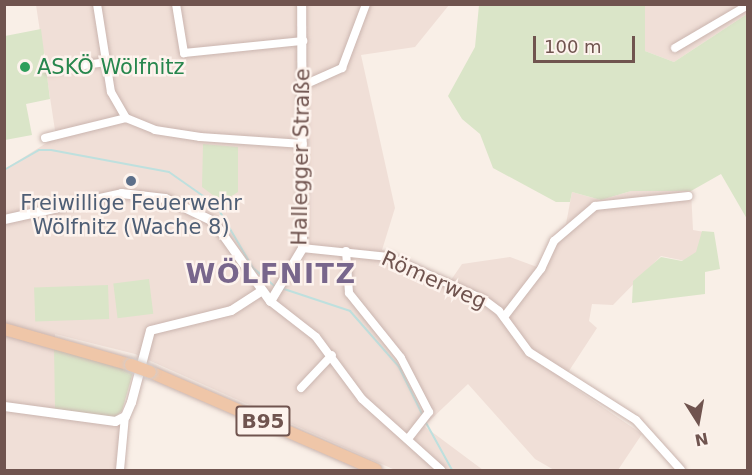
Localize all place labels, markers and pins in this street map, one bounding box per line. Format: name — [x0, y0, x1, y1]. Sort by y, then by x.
place label: ASKÖ Wölfnitz — [37, 54, 185, 80]
marker: ASKÖ Wölfnitz — [18, 60, 32, 74]
marker: Freiwillige Feuerwehr Wölfnitz (Wache 8) — [124, 174, 138, 188]
place label: Freiwillige Feuerwehr Wölfnitz (Wache 8) — [20, 190, 242, 240]

